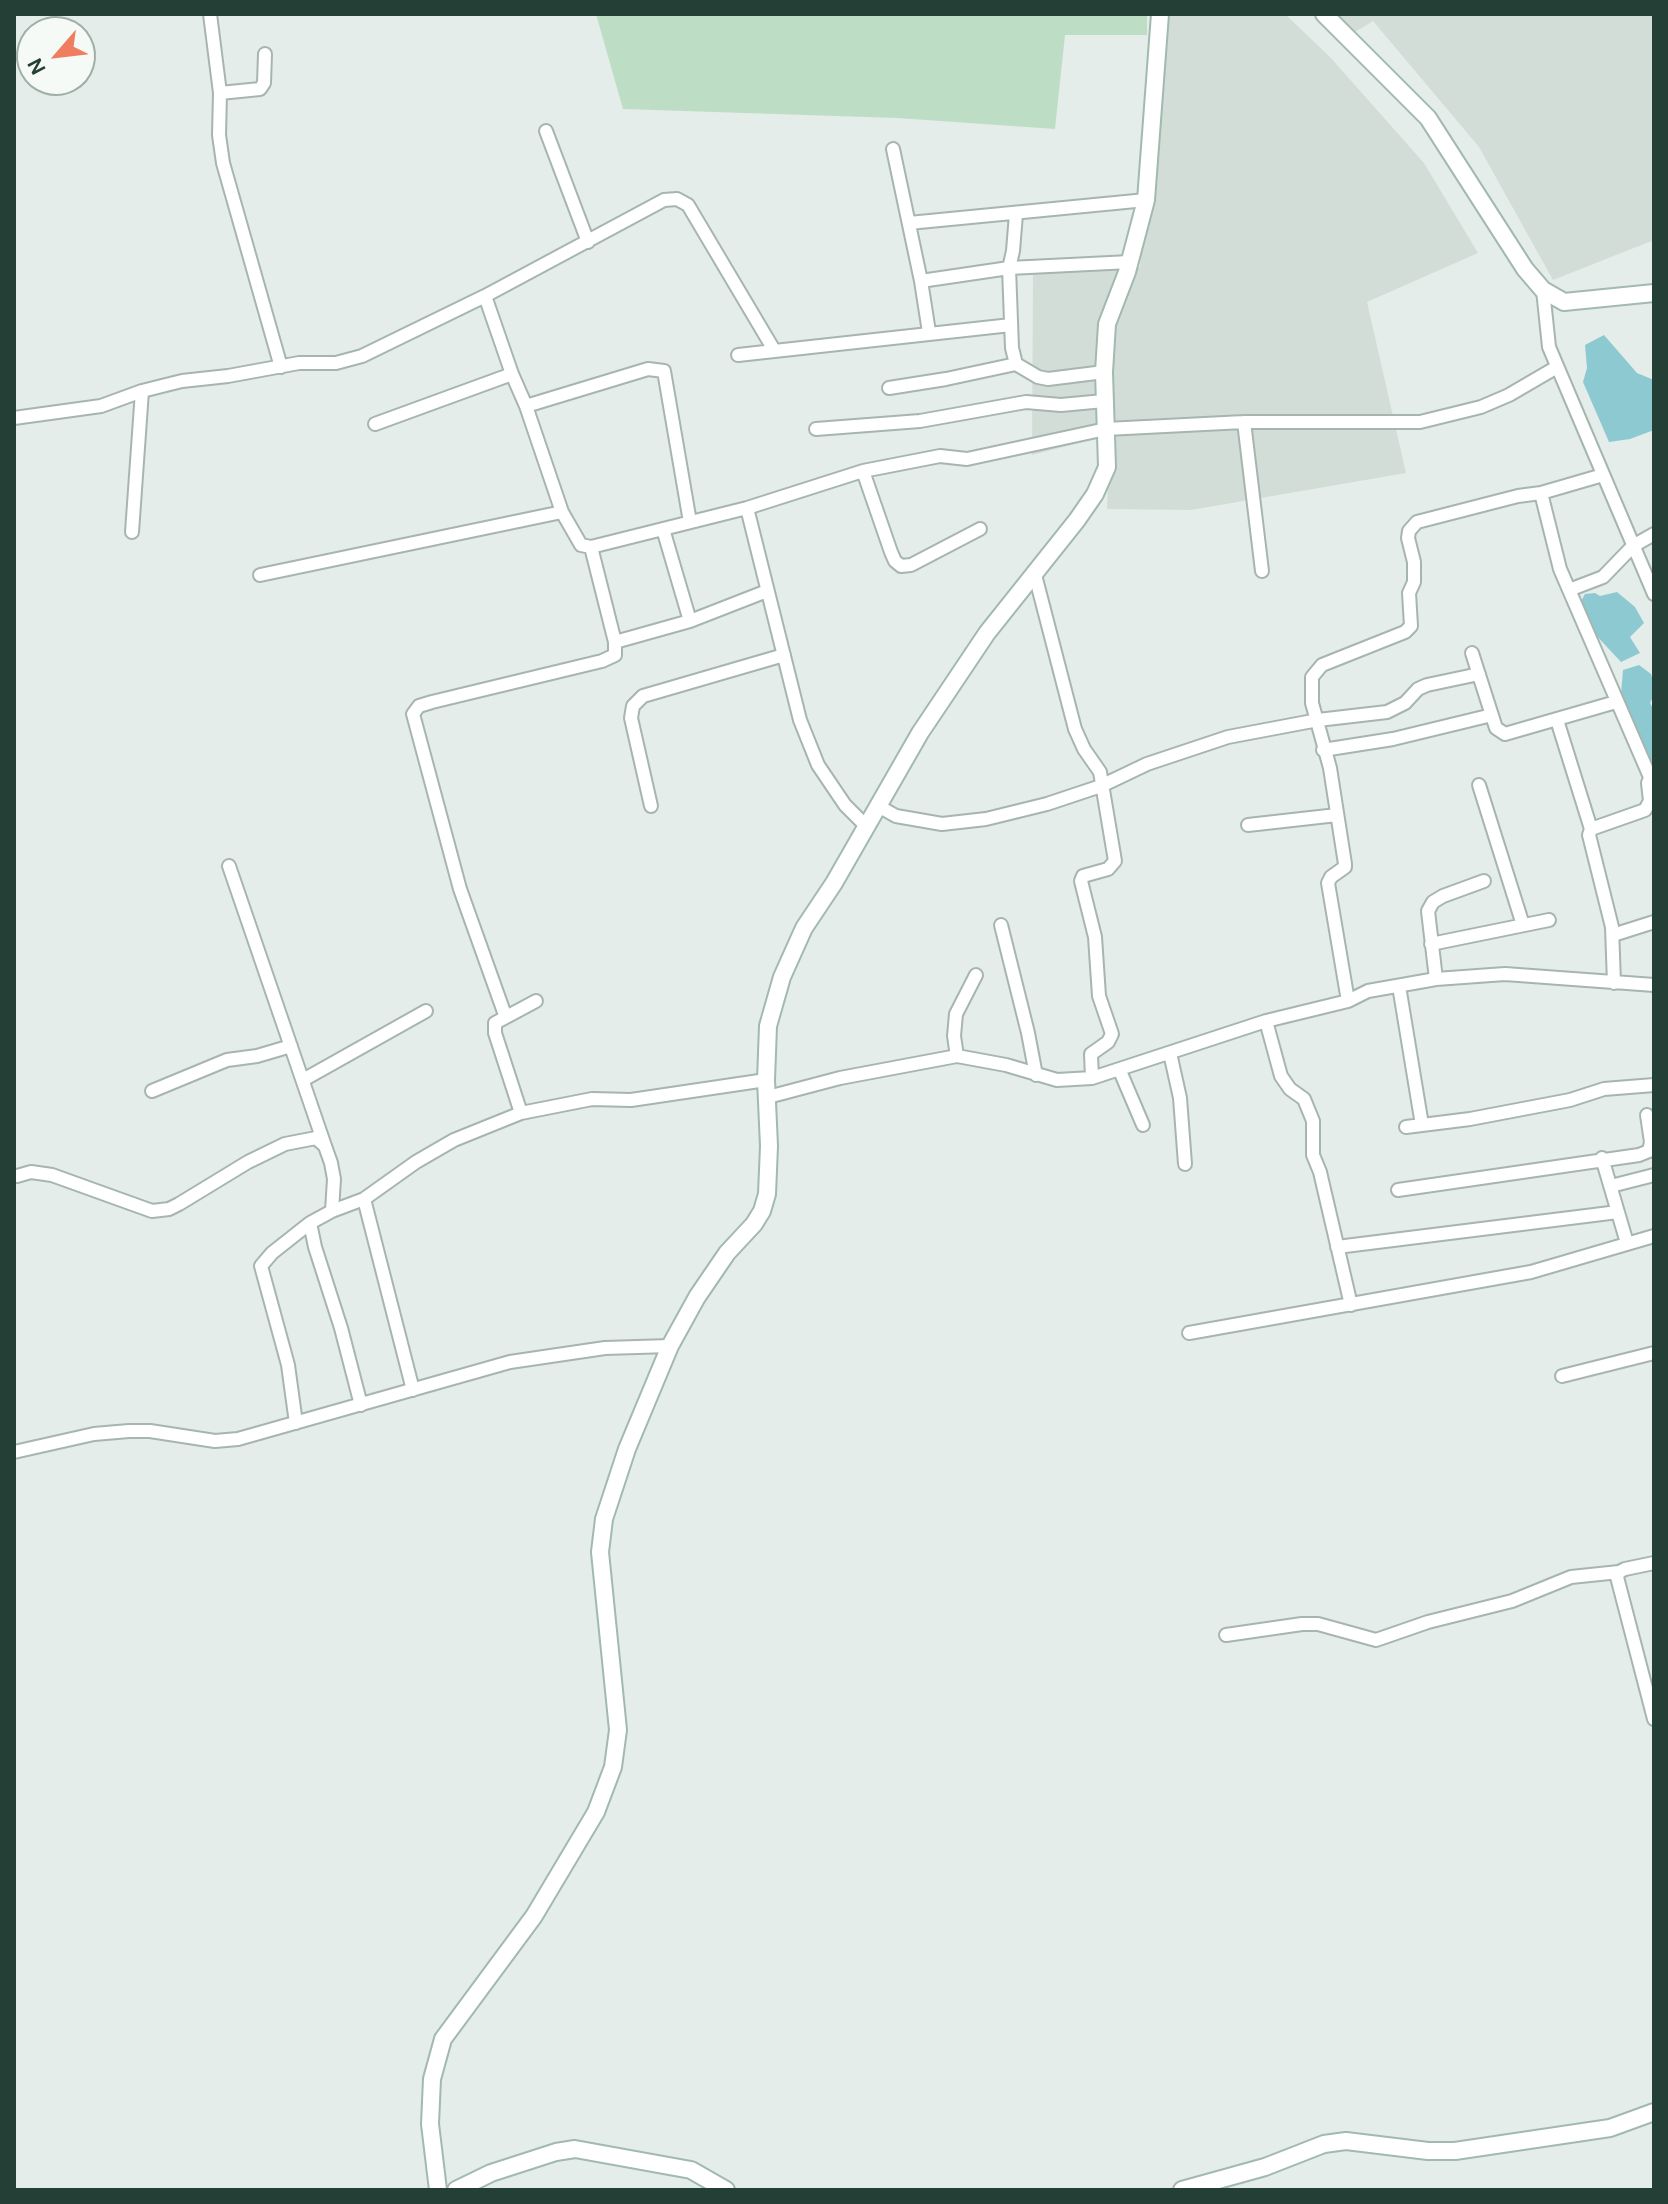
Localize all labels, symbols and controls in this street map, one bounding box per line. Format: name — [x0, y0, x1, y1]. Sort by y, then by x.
north arrow — [16, 16, 96, 96]
text: N — [21, 53, 52, 79]

